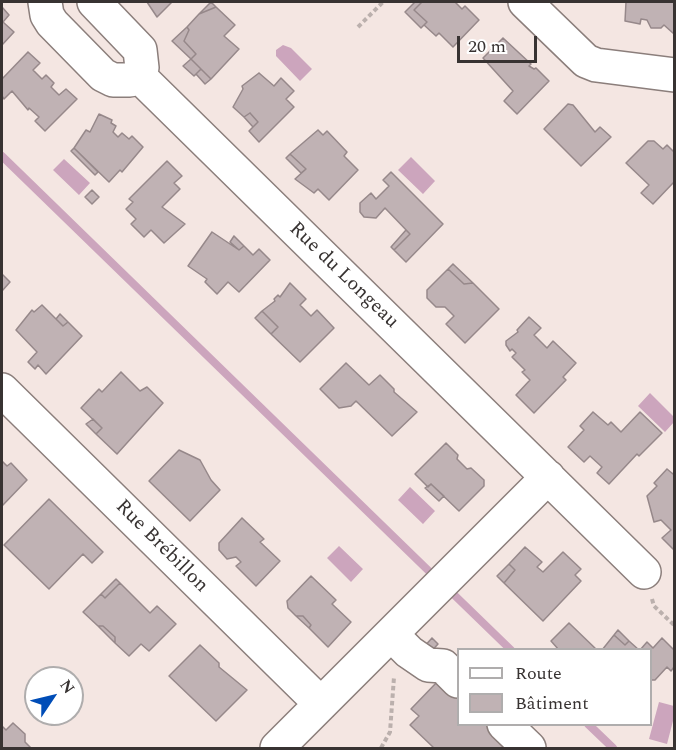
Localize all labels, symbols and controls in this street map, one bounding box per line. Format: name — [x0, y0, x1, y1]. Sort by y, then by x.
scale bar — [460, 24, 540, 62]
text: 20 m — [468, 33, 506, 60]
street label: Rue du Longeau — [283, 218, 403, 334]
street label: Rue Brébillon — [110, 496, 212, 598]
legend — [457, 648, 652, 726]
text: Route — [515, 660, 562, 687]
north arrow — [24, 666, 84, 726]
text: N — [54, 675, 81, 699]
text: Bâtiment — [515, 690, 589, 717]

